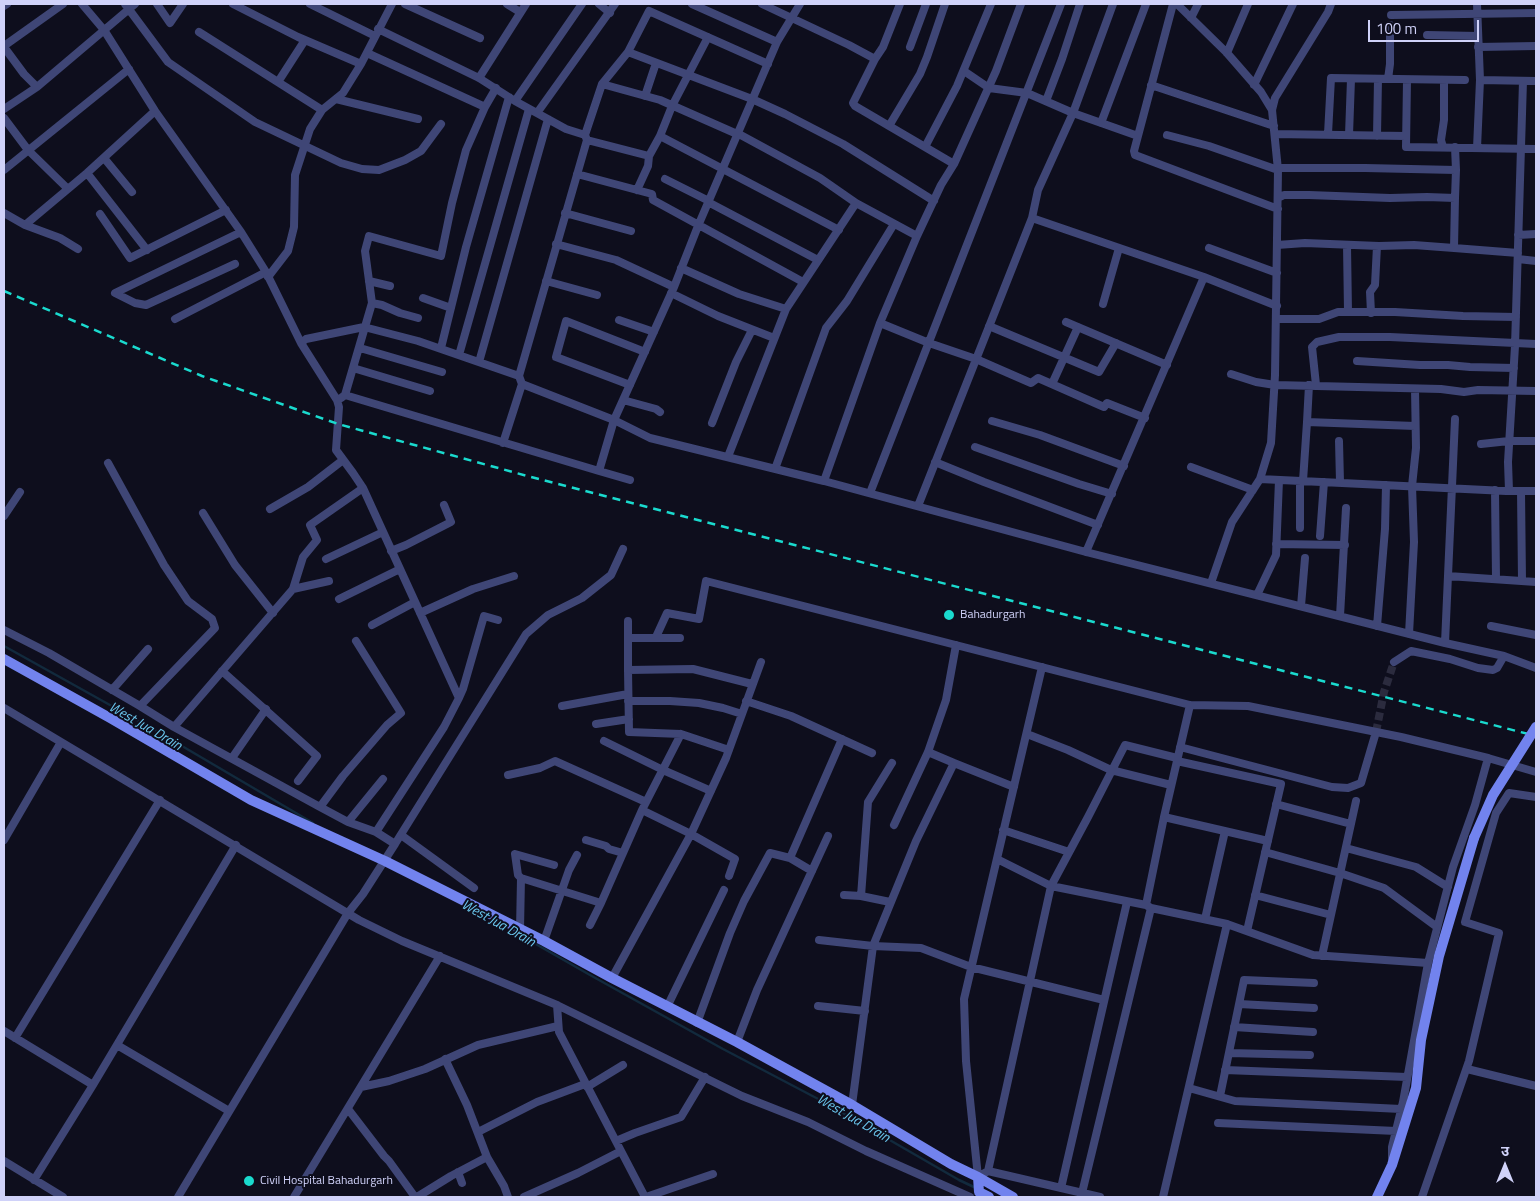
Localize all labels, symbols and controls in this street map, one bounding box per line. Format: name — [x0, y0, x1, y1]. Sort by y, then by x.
scale bar — [1370, 10, 1481, 42]
text: 100 m — [1376, 17, 1417, 40]
marker: Bahadurgarh — [942, 608, 956, 622]
place label: Bahadurgarh — [960, 608, 1025, 622]
water label: West Jua Drain — [105, 699, 185, 755]
water label: West Jua Drain — [458, 897, 538, 951]
water label: West Jua Drain — [813, 1091, 893, 1147]
text: उ — [1501, 1140, 1509, 1161]
north arrow — [1480, 1141, 1530, 1191]
marker: Civil Hospital Bahadurgarh — [242, 1174, 256, 1188]
place label: Civil Hospital Bahadurgarh — [260, 1174, 393, 1188]

